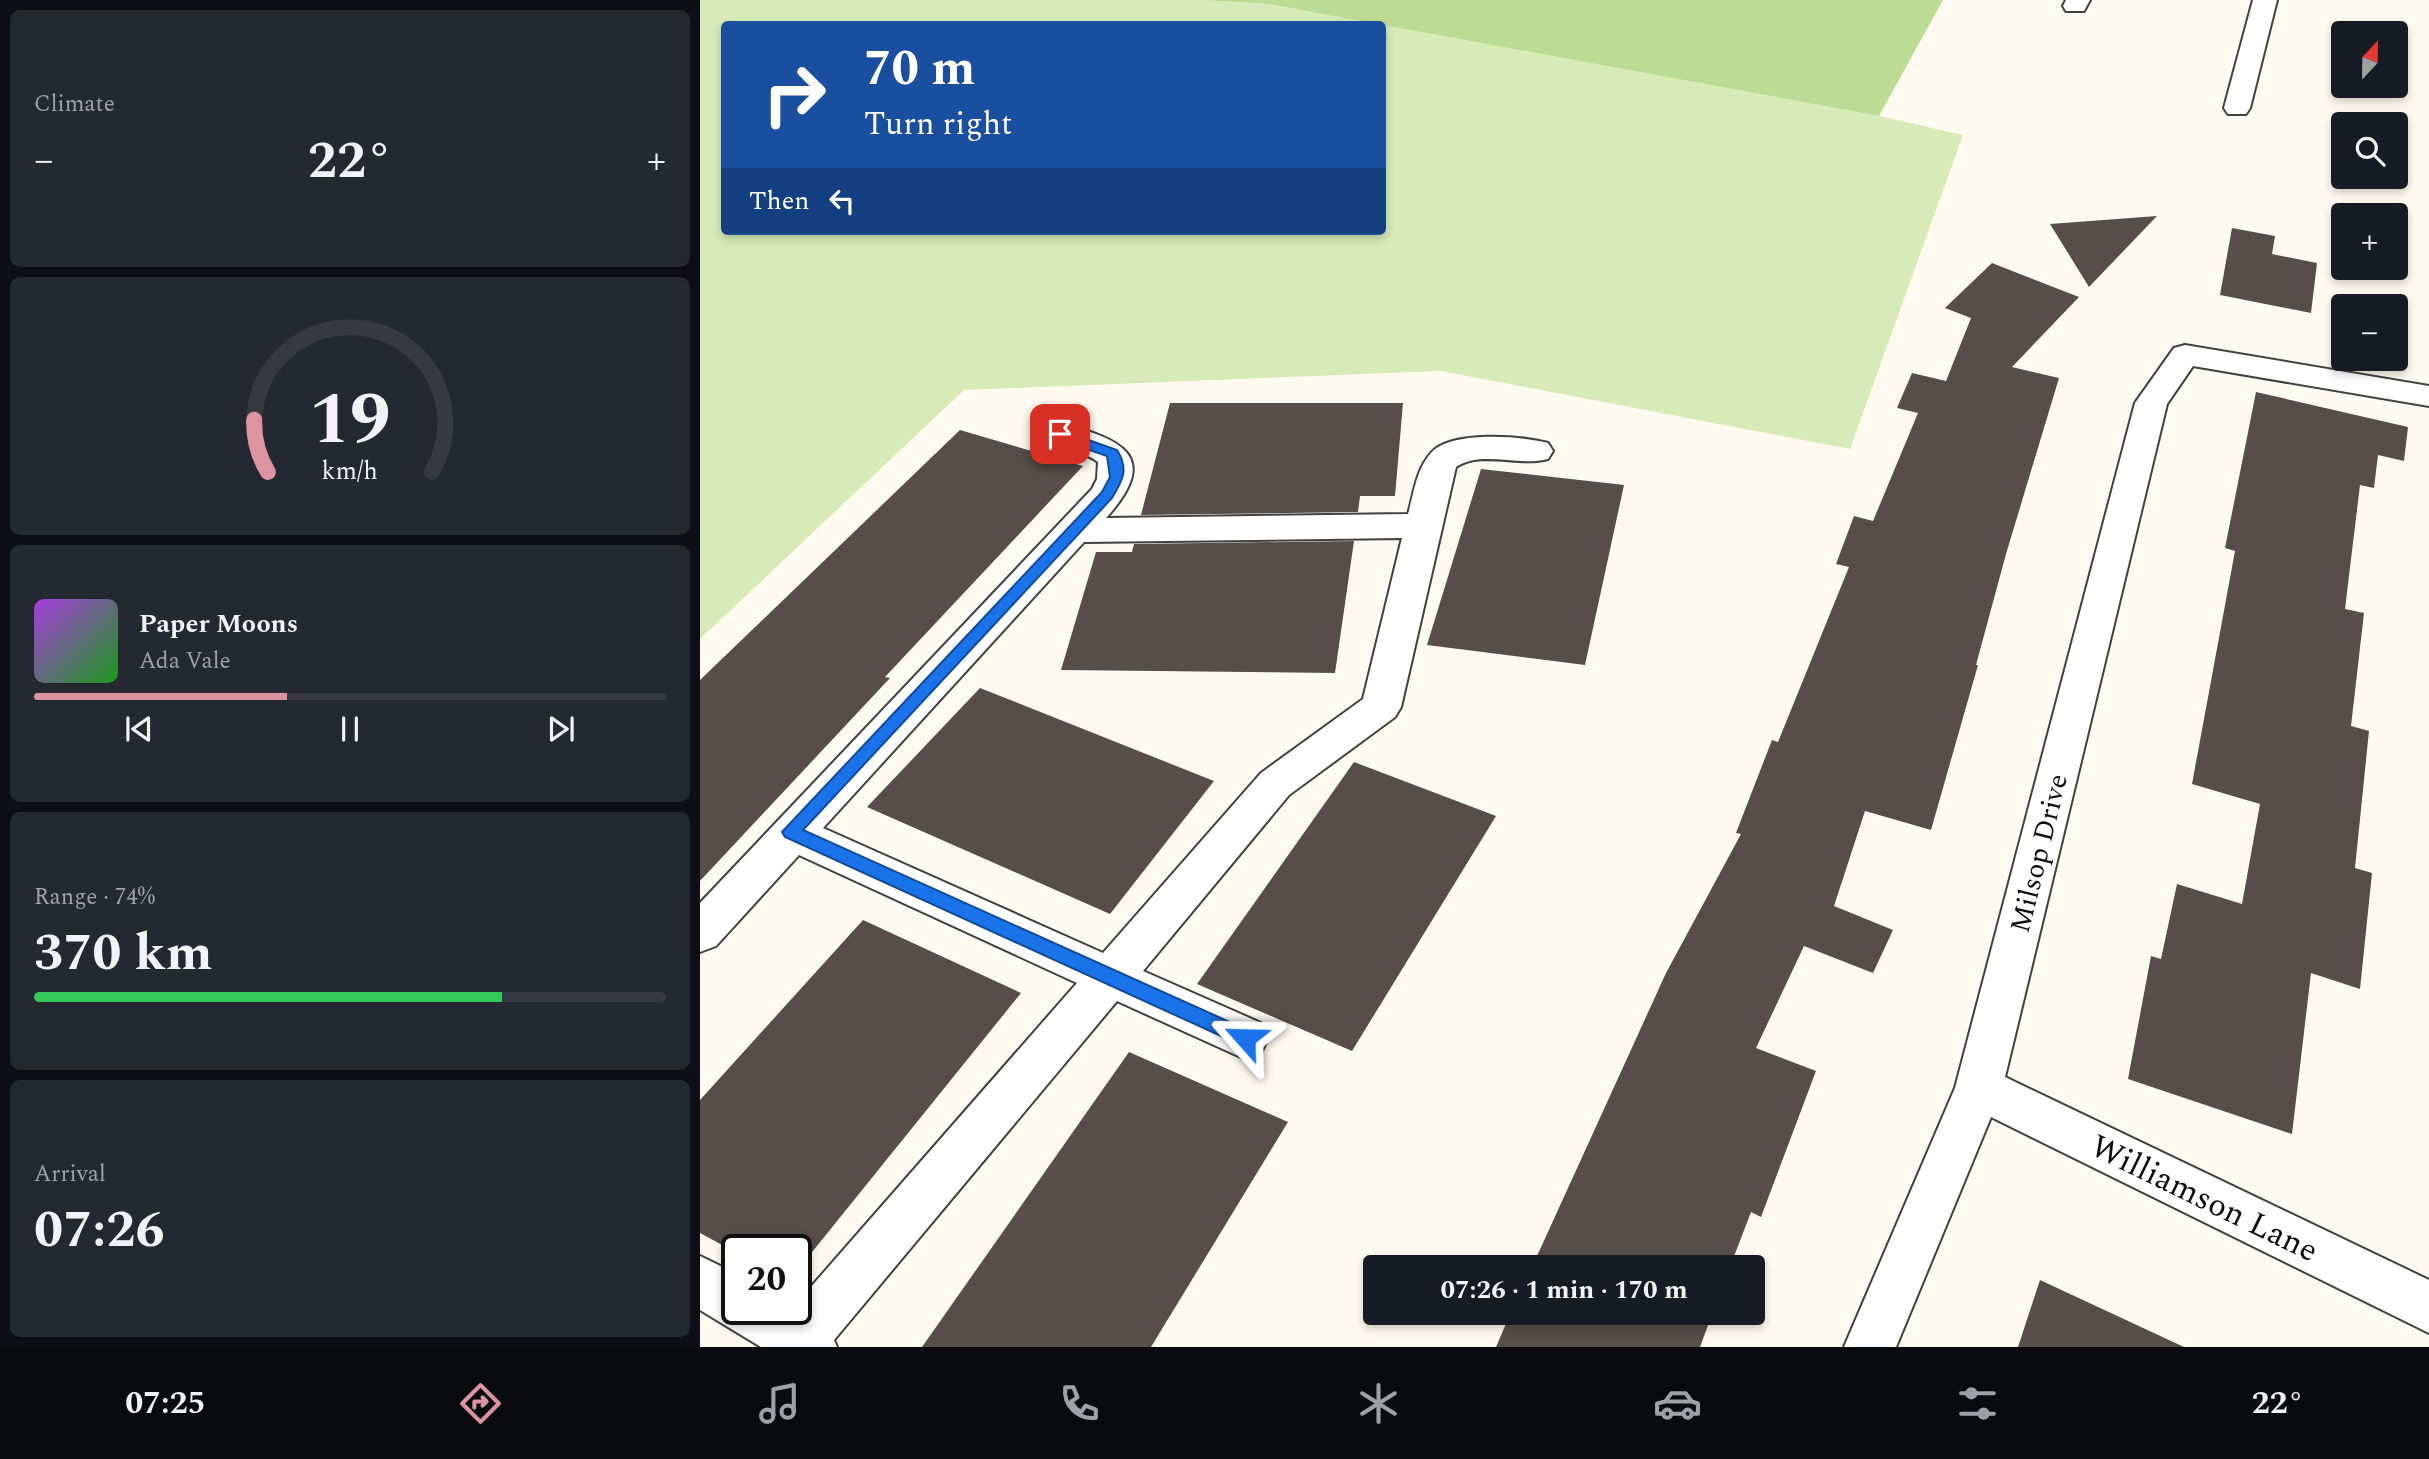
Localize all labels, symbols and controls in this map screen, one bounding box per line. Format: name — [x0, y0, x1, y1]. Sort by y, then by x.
north arrow — [2331, 21, 2408, 98]
map controls — [2331, 21, 2408, 371]
text: 70 m — [864, 32, 975, 107]
icon: right — [749, 49, 840, 140]
text: Climate — [34, 87, 115, 122]
text: Turn right — [864, 100, 1012, 149]
button: search — [2331, 112, 2408, 189]
text: 22° — [308, 122, 392, 201]
text: − — [34, 132, 53, 190]
text: + — [647, 132, 666, 190]
text: Then — [749, 181, 809, 221]
icon: left — [823, 182, 861, 220]
button: + — [2331, 203, 2408, 280]
button: − — [2331, 294, 2408, 371]
text: 19 — [309, 366, 391, 477]
pin — [1030, 404, 1090, 464]
icon: arrive — [1041, 415, 1079, 453]
text: km/h — [322, 453, 378, 491]
text: Paper Moons — [139, 604, 298, 644]
text: Ada Vale — [139, 644, 231, 679]
icon: previous — [120, 710, 158, 748]
icon: pause — [331, 710, 369, 748]
icon: next — [542, 710, 580, 748]
street label: Milsop Drive — [1999, 769, 2080, 937]
text: Range · 74% — [34, 880, 155, 915]
text: 370 km — [34, 914, 213, 993]
position arrow — [1208, 1001, 1282, 1075]
street label: Williamson Lane — [2082, 1122, 2327, 1276]
text: Arrival — [34, 1157, 106, 1192]
text: 07:26 — [34, 1191, 165, 1270]
speed limit sign: 20 — [721, 1234, 812, 1325]
text: 07:26 · 1 min · 170 m — [1440, 1270, 1688, 1310]
text: 07:25 — [125, 1379, 206, 1428]
icon: directions — [456, 1379, 505, 1428]
icon: music — [755, 1379, 804, 1428]
icon: phone — [1055, 1379, 1104, 1428]
icon: climate — [1354, 1379, 1403, 1428]
icon: car — [1653, 1379, 1702, 1428]
icon: filters — [1953, 1379, 2002, 1428]
text: 22° — [2252, 1379, 2304, 1428]

